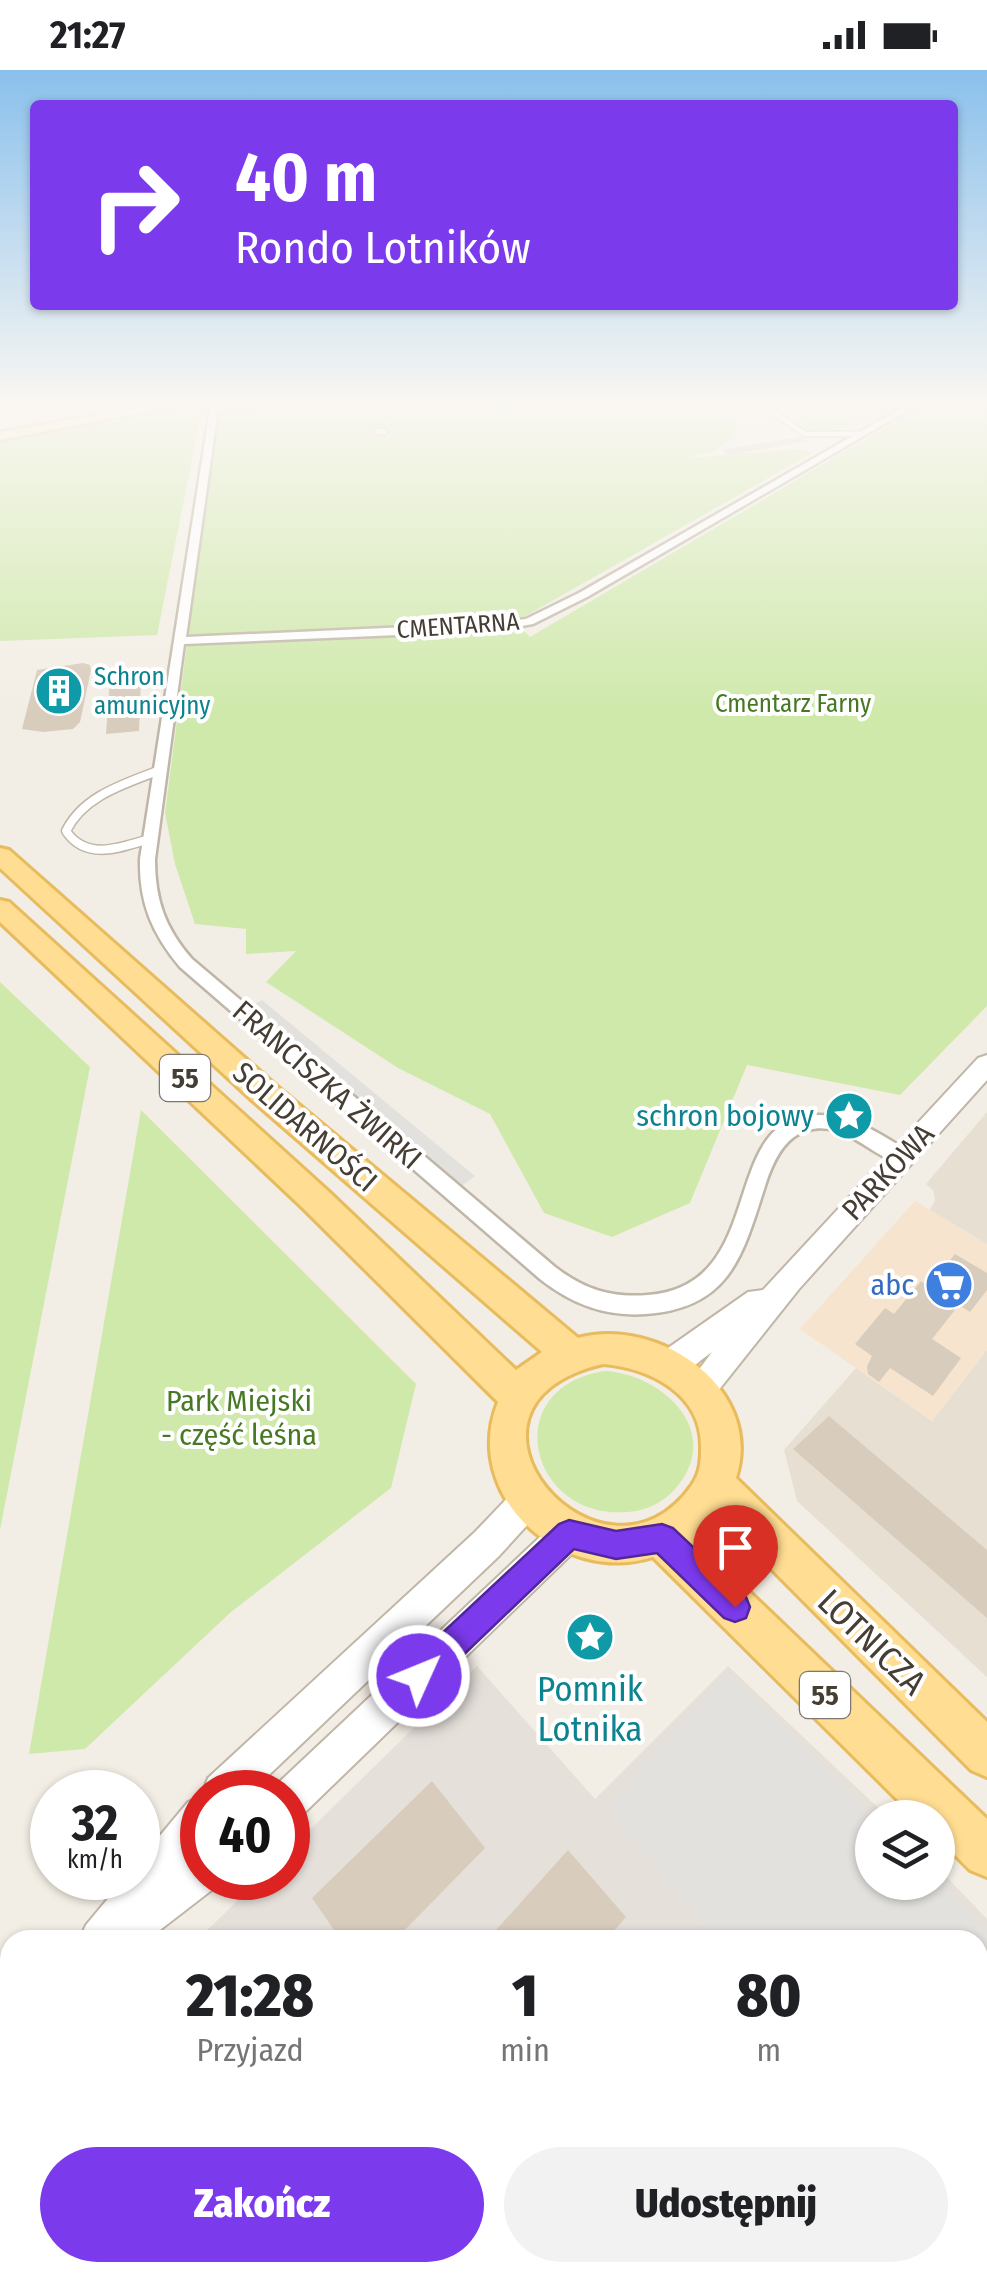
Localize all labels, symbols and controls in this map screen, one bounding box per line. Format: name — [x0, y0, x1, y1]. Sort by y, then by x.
text: 21:27 — [50, 12, 125, 58]
text: 40 m — [235, 136, 377, 220]
icon: right — [70, 140, 200, 270]
text: Rondo Lotników — [235, 221, 531, 275]
street label: CMENTARNA — [396, 607, 520, 645]
place label: Schron amunicyjny — [94, 662, 210, 721]
building icon: Schron amunicyjny — [33, 665, 85, 717]
park label: Cmentarz Farny — [715, 689, 871, 719]
street label: FRANCISZKA ŻWIRKI — [225, 993, 429, 1177]
road number: 55 — [160, 1055, 210, 1101]
street label: SOLIDARNOŚCI — [226, 1055, 384, 1199]
place icon: schron bojowy — [823, 1090, 875, 1142]
place label: schron bojowy — [636, 1098, 815, 1134]
street label: PARKOWA — [834, 1116, 942, 1228]
supermarket icon: abc — [923, 1259, 975, 1311]
place label: abc — [871, 1267, 914, 1303]
park label: Park Miejski - część leśna — [161, 1383, 317, 1453]
pin — [693, 1505, 778, 1608]
icon: arrive — [708, 1520, 763, 1575]
street label: LOTNICZA — [809, 1580, 935, 1704]
place icon: Pomnik Lotnika — [564, 1611, 616, 1663]
position arrow — [367, 1624, 471, 1728]
place label: Pomnik Lotnika — [537, 1668, 644, 1750]
road number: 55 — [800, 1672, 850, 1718]
speed limit sign: 40 — [180, 1770, 310, 1900]
text: 32 — [72, 1793, 118, 1853]
map controls — [855, 1800, 955, 1900]
button: layers — [855, 1800, 955, 1900]
text: km/h — [67, 1845, 123, 1875]
text: 21:28 — [186, 1960, 314, 2032]
text: 1 — [512, 1960, 538, 2032]
text: 80 — [736, 1960, 802, 2032]
text: Przyjazd — [197, 2031, 304, 2069]
text: min — [500, 2031, 550, 2069]
text: m — [757, 2031, 781, 2069]
button: Zakończ — [40, 2147, 484, 2262]
button: Udostępnij — [504, 2147, 948, 2262]

